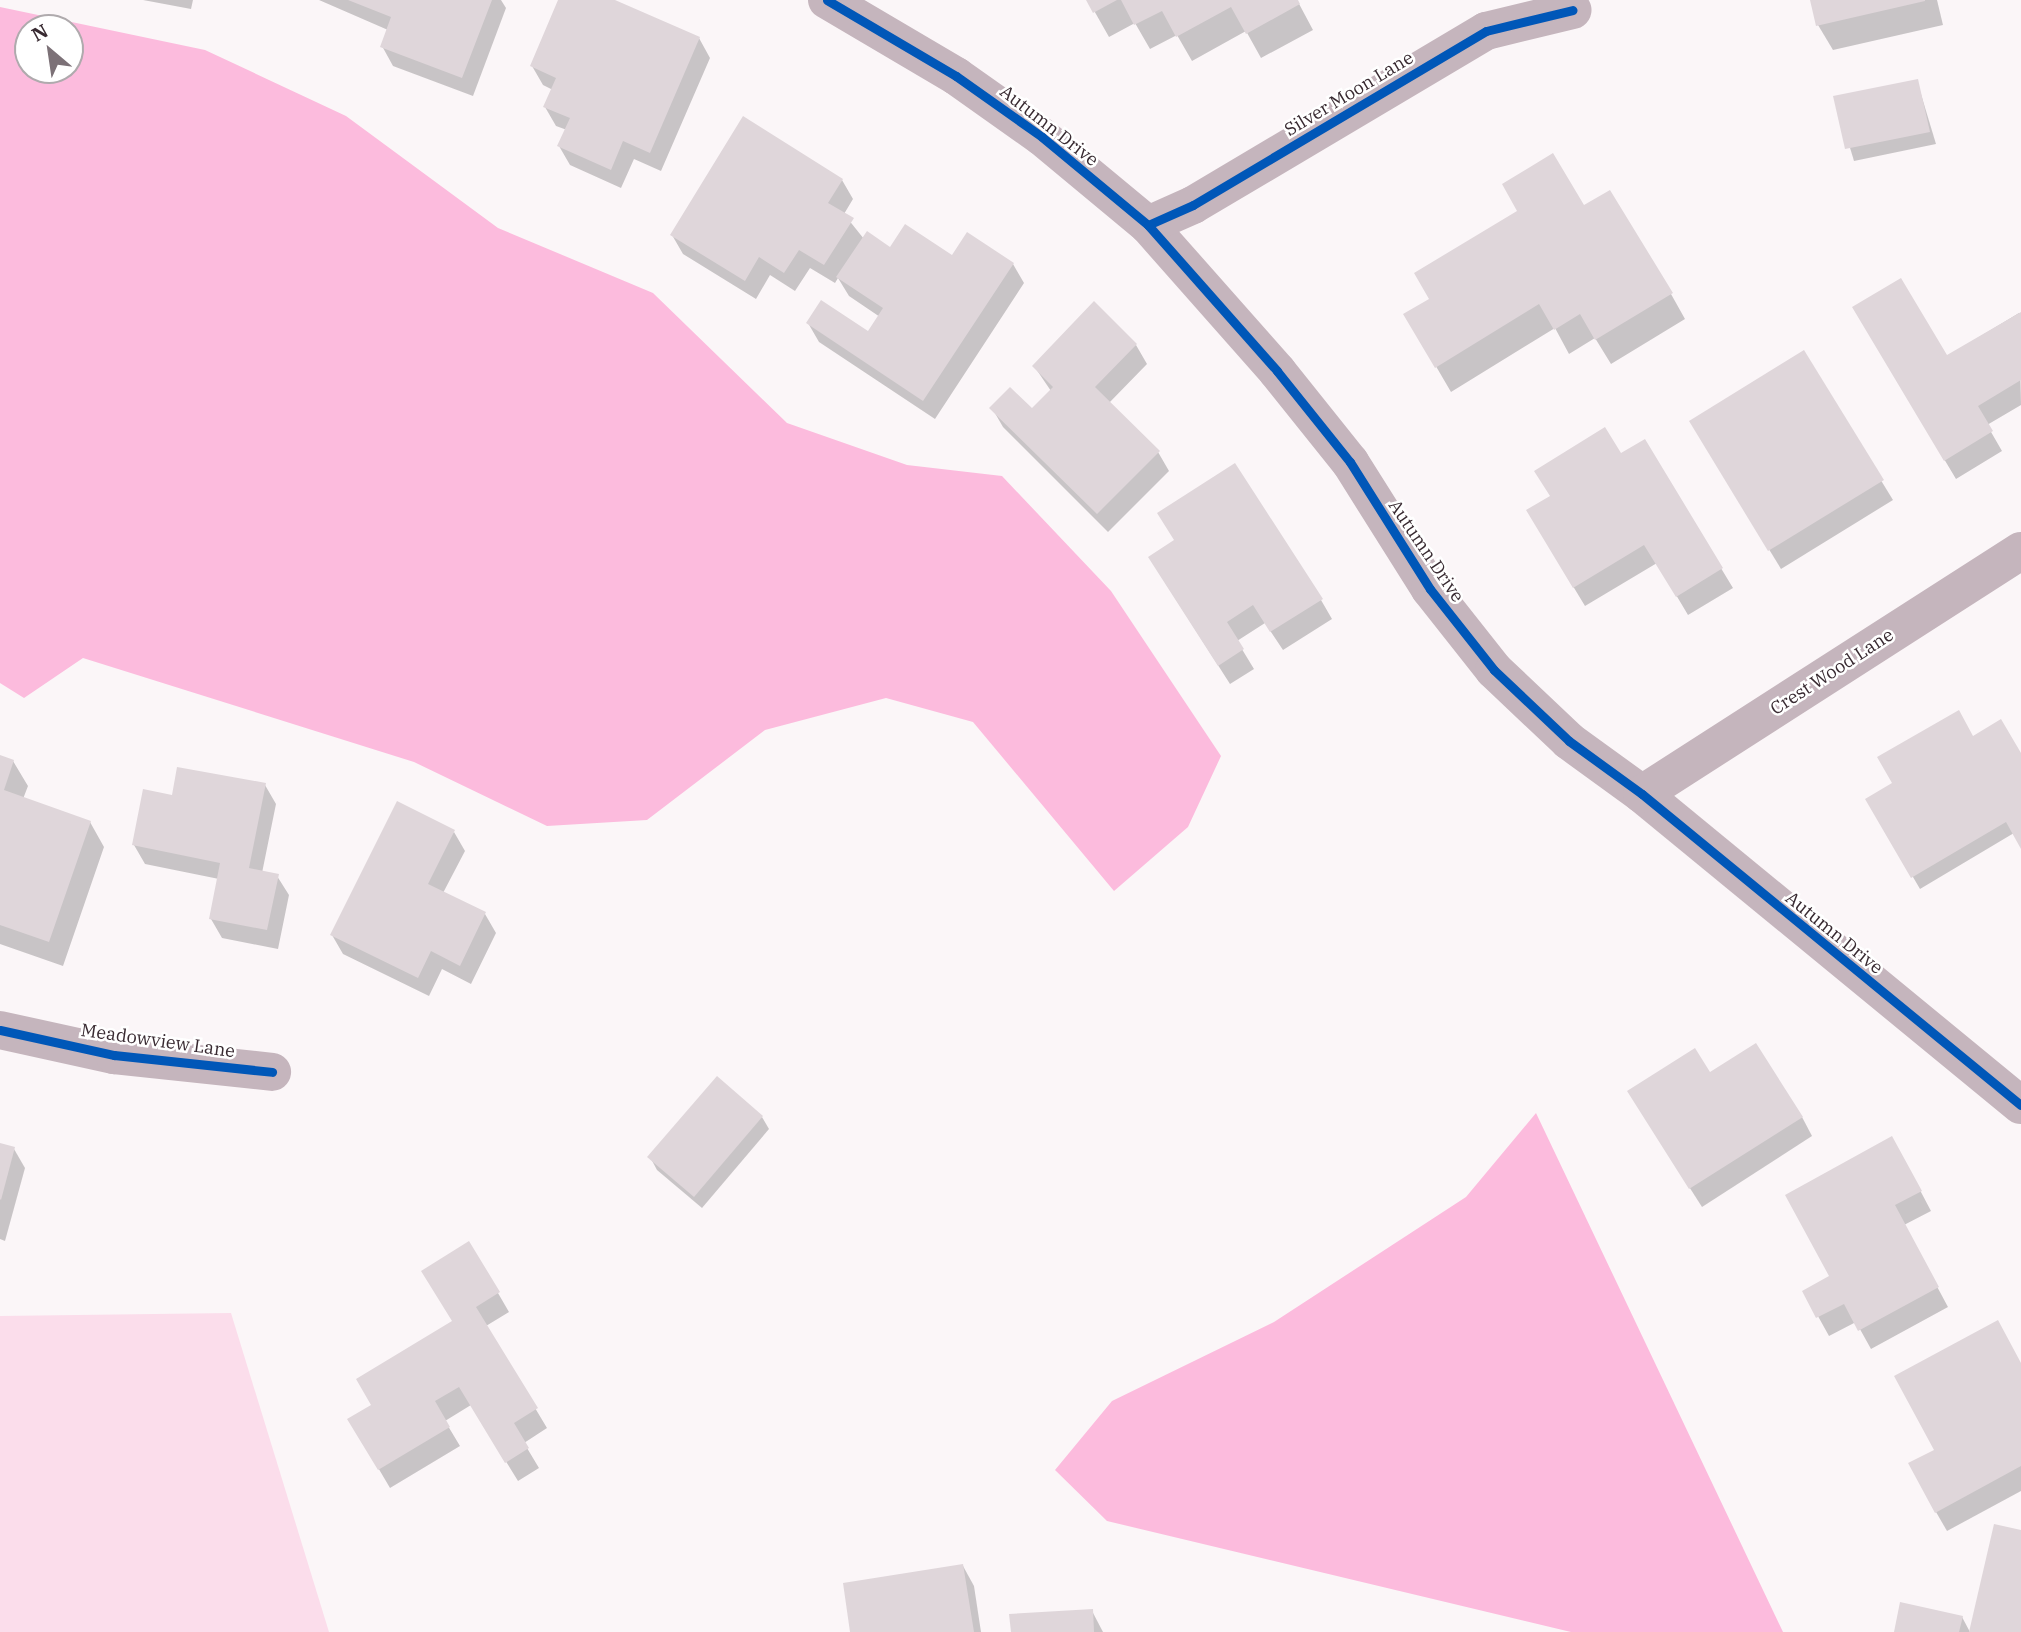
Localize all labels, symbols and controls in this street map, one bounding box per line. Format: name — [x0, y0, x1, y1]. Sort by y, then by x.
north arrow — [14, 14, 84, 84]
text: N — [27, 18, 52, 47]
street label: Silver Moon Lane — [1281, 47, 1417, 141]
street label: Autumn Drive — [996, 81, 1102, 171]
street label: Autumn Drive — [1384, 496, 1468, 606]
street label: Crest Wood Lane — [1766, 624, 1898, 720]
street label: Autumn Drive — [1781, 887, 1887, 979]
street label: Meadowview Lane — [80, 1019, 236, 1063]

